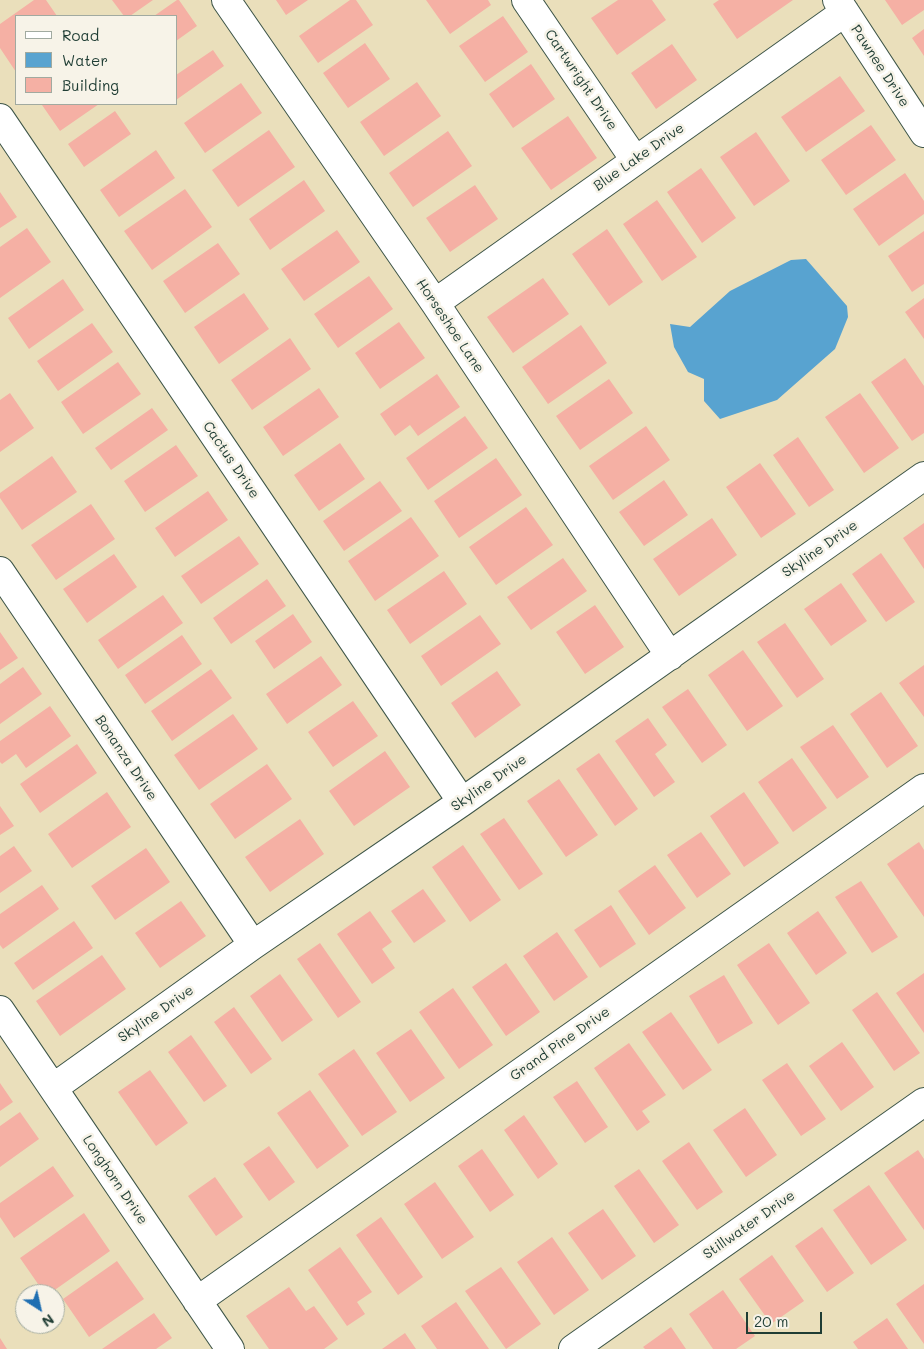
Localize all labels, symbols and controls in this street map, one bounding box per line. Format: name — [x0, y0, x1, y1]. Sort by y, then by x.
legend — [15, 15, 178, 105]
street label: Pawnee Drive — [847, 22, 913, 110]
text: Road — [62, 25, 99, 45]
street label: Cartwright Drive — [541, 26, 621, 134]
text: Water — [62, 50, 108, 70]
text: Building — [62, 75, 119, 95]
street label: Blue Lake Drive — [590, 120, 688, 194]
street label: Horseshoe Lane — [412, 276, 488, 376]
street label: Cactus Drive — [199, 418, 263, 502]
street label: Skyline Drive — [779, 517, 861, 581]
street label: Bonanza Drive — [91, 712, 161, 804]
street label: Skyline Drive — [448, 751, 530, 815]
street label: Skyline Drive — [115, 982, 197, 1046]
street label: Grand Pine Drive — [507, 1003, 613, 1085]
street label: Longhorn Drive — [79, 1132, 151, 1228]
street label: Stillwater Drive — [700, 1187, 798, 1263]
north arrow — [15, 1284, 65, 1334]
scale bar — [749, 1302, 825, 1334]
text: N — [39, 1310, 58, 1332]
text: 20 m — [754, 1311, 788, 1331]

